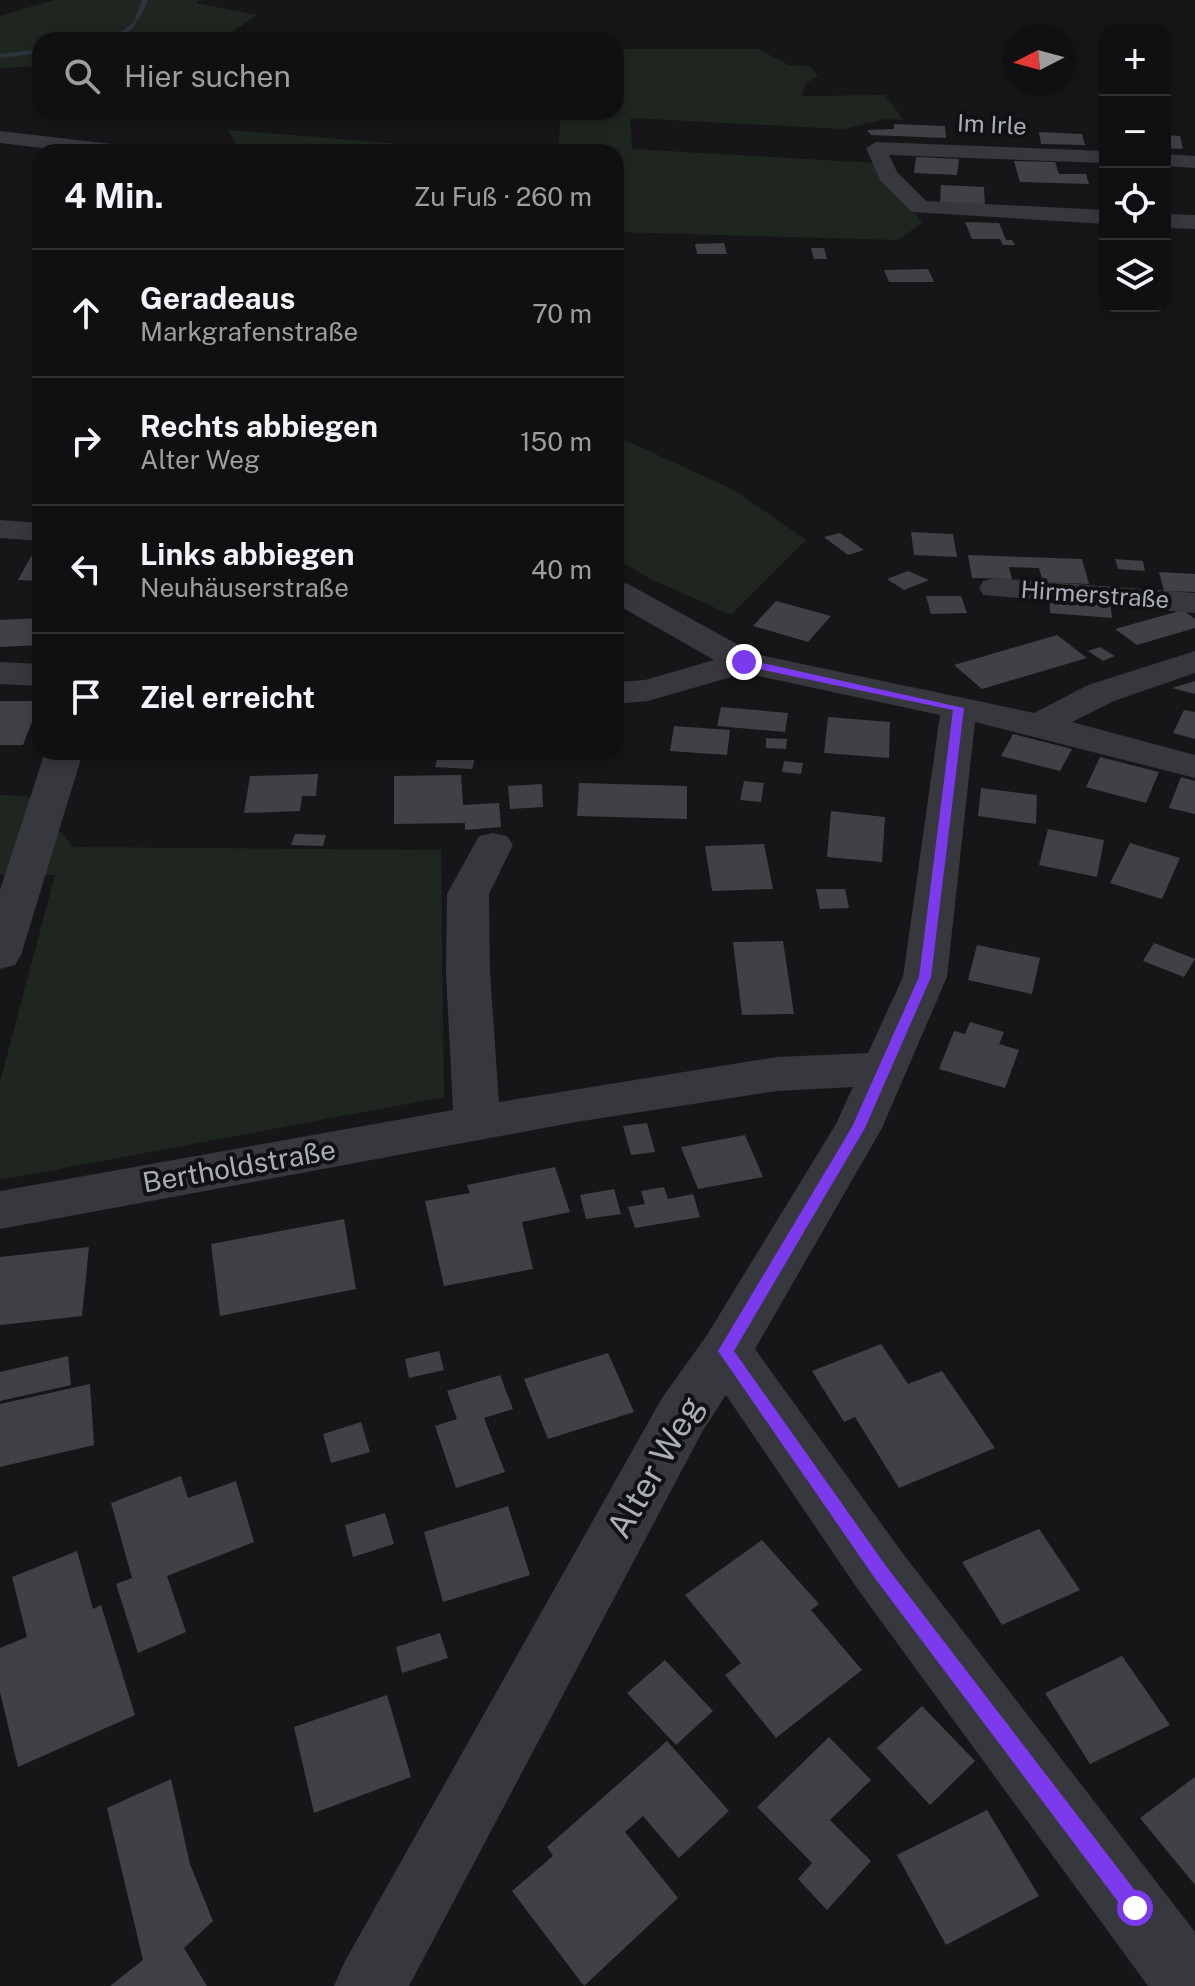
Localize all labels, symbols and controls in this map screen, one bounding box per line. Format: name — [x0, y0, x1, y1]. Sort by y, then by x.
north arrow — [1003, 24, 1075, 96]
map controls — [1099, 24, 1171, 312]
button: + — [1099, 24, 1171, 96]
search box — [32, 32, 624, 120]
icon: search — [60, 54, 104, 98]
text: Hier suchen — [124, 58, 291, 94]
button: − — [1099, 96, 1171, 168]
street label: Im Irle — [956, 108, 1028, 140]
button: locate — [1099, 168, 1171, 240]
text: 4 Min. — [64, 176, 164, 216]
text: Zu Fuß · 260 m — [414, 181, 592, 212]
button: layers — [1099, 240, 1171, 312]
text: Geradeaus — [140, 280, 295, 316]
icon: ahead — [64, 291, 108, 335]
text: 70 m — [532, 298, 592, 329]
text: Markgrafenstraße — [140, 316, 358, 347]
text: Rechts abbiegen — [140, 408, 378, 444]
icon: right — [64, 419, 108, 463]
text: 150 m — [520, 426, 592, 457]
text: Alter Weg — [140, 444, 260, 475]
text: Links abbiegen — [140, 536, 355, 572]
icon: left — [64, 547, 108, 591]
text: 40 m — [531, 554, 592, 585]
text: Neuhäuserstraße — [140, 572, 349, 603]
street label: Hirmerstraße — [1020, 575, 1170, 613]
route end — [726, 644, 762, 680]
icon: arrive — [64, 675, 108, 719]
text: Ziel erreicht — [140, 679, 315, 715]
street label: Bertholdstraße — [140, 1132, 338, 1199]
street label: Alter Weg — [598, 1389, 712, 1545]
route start — [1117, 1890, 1153, 1926]

